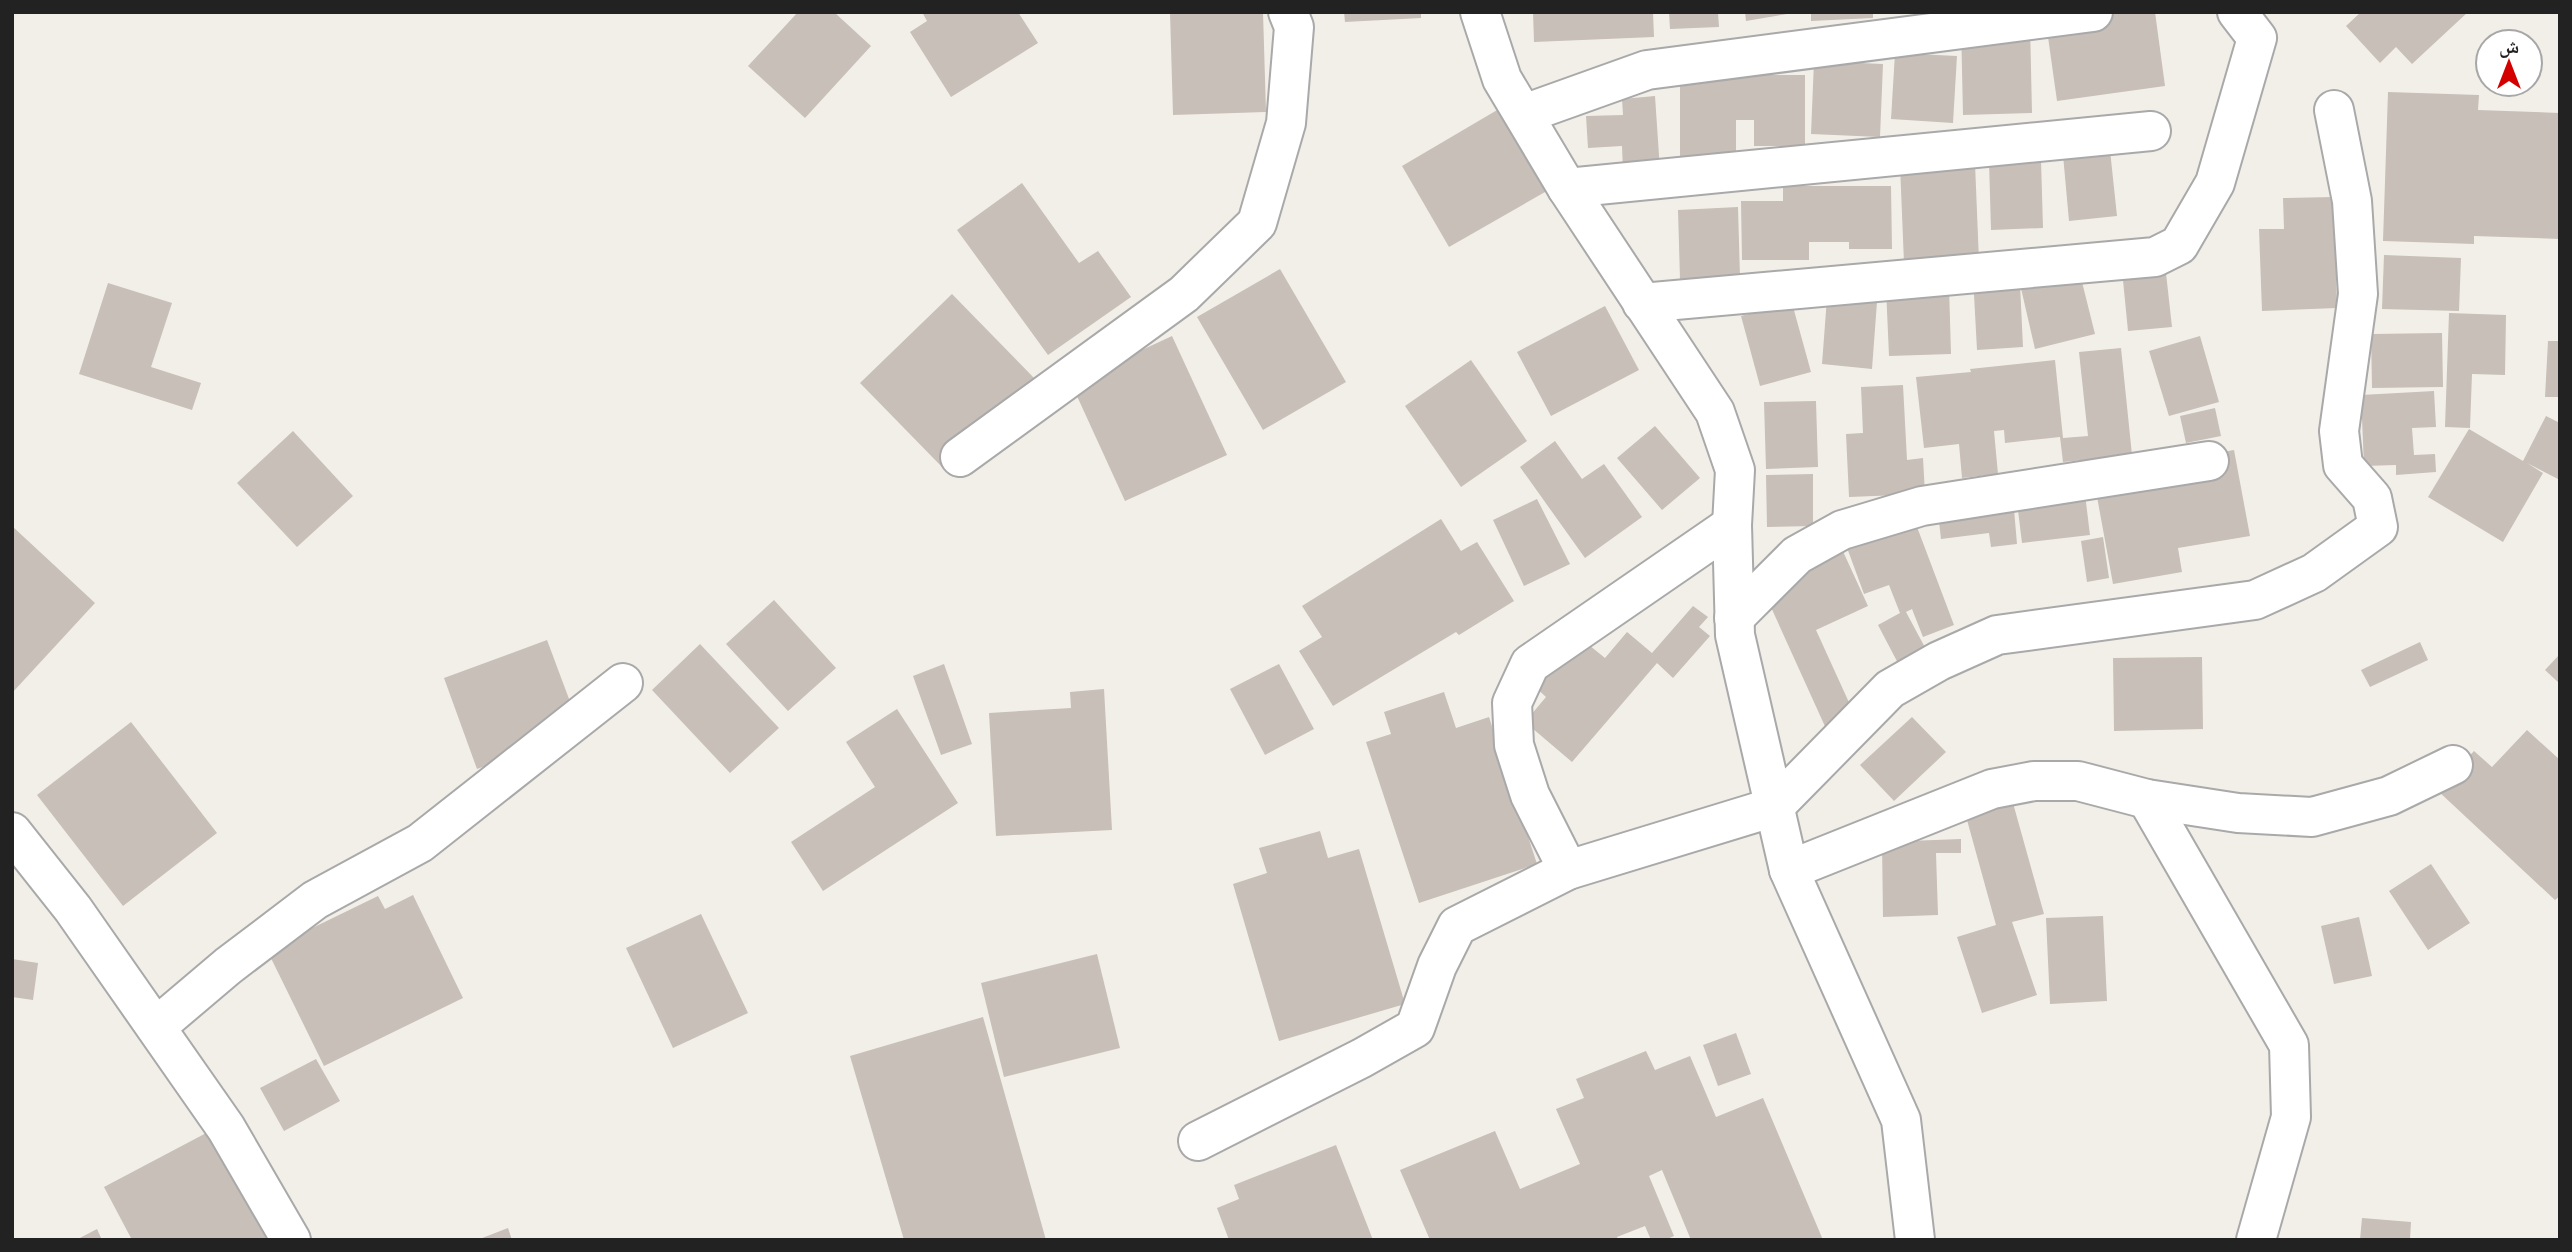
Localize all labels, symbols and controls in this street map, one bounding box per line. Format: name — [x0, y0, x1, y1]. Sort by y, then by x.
north arrow — [2474, 28, 2544, 98]
text: ش — [2499, 33, 2519, 59]

